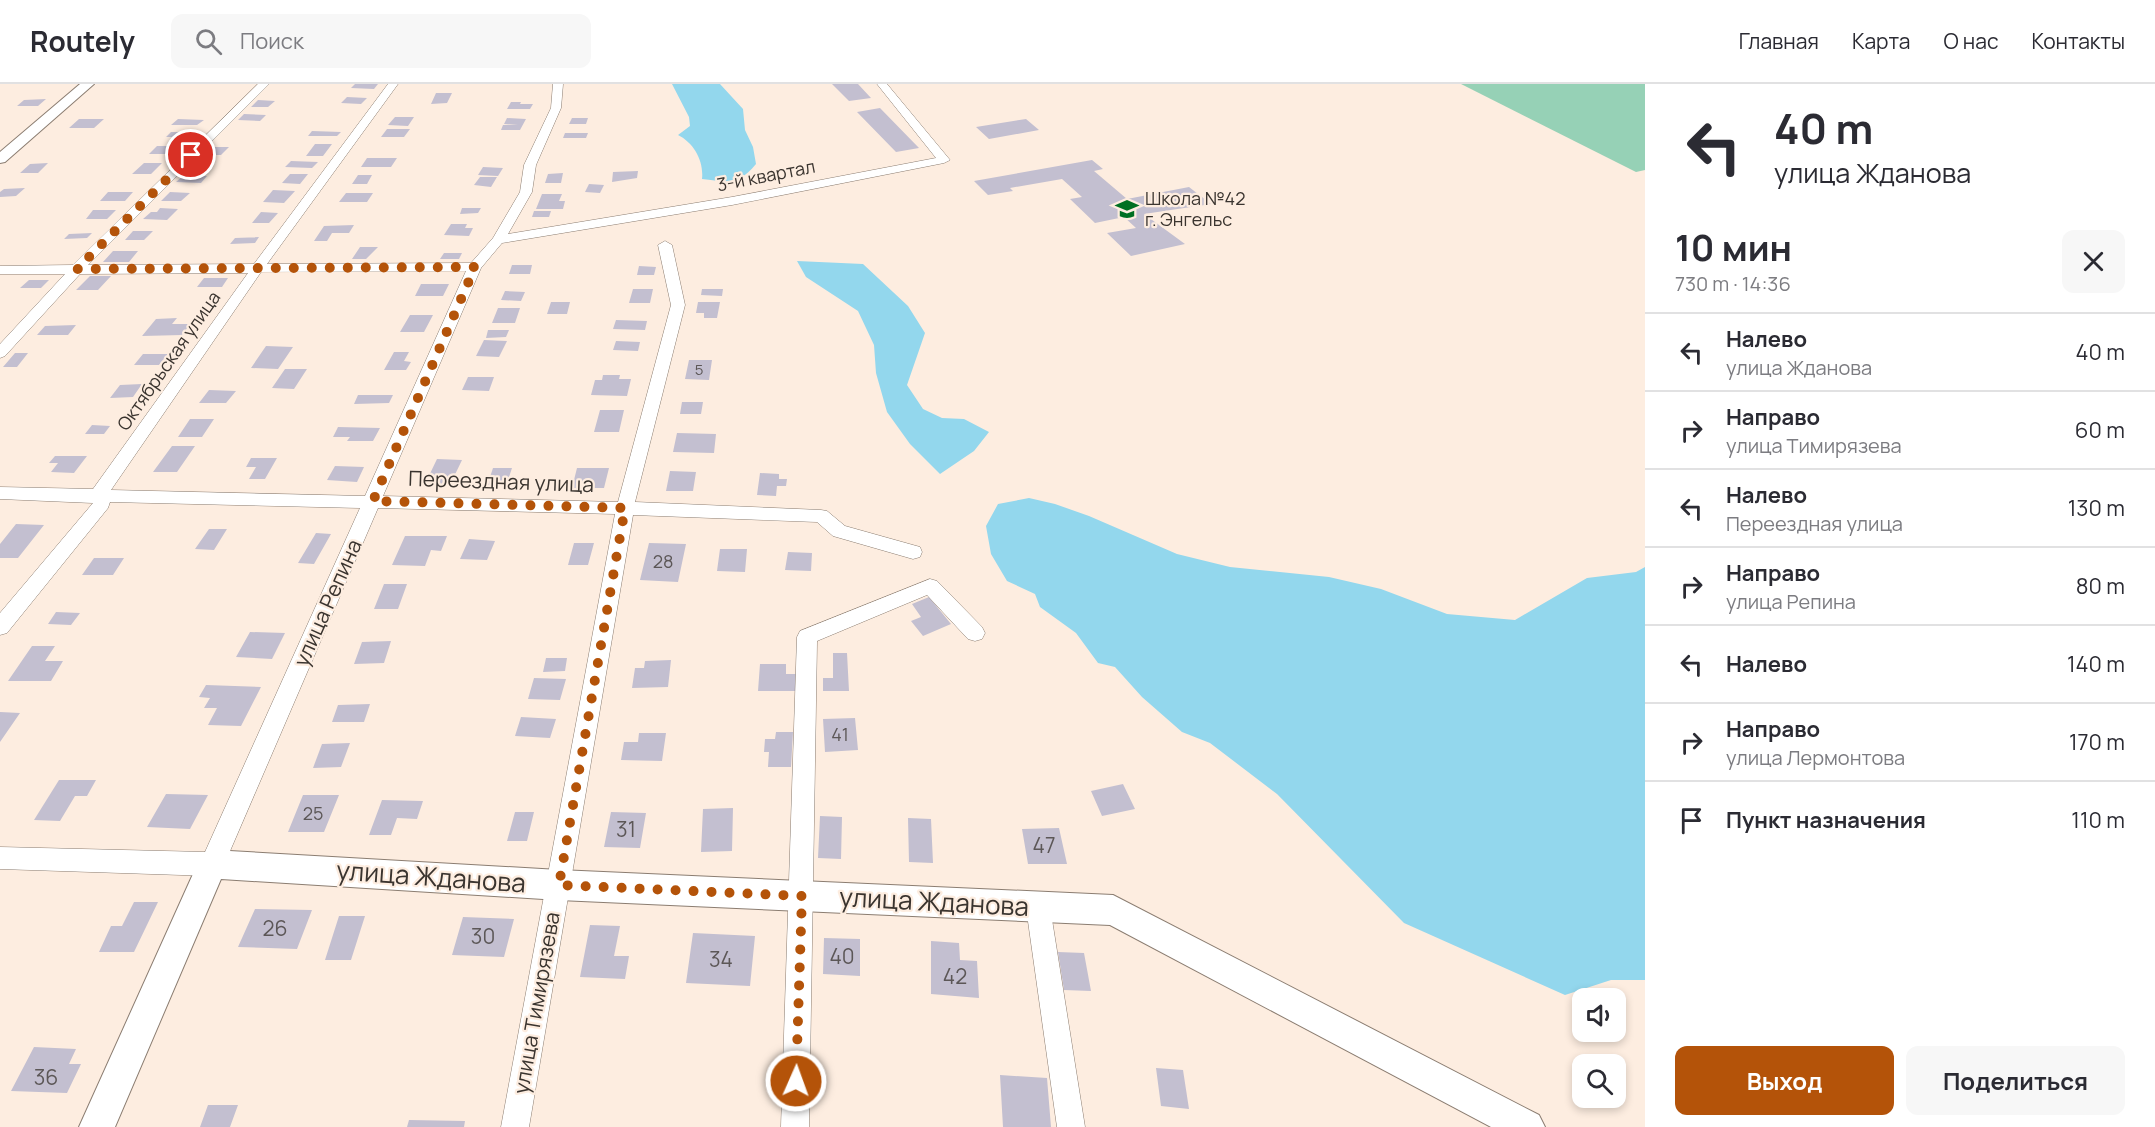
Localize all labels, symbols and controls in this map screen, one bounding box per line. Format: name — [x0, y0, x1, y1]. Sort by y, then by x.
search box — [171, 14, 591, 68]
text: Routely — [30, 22, 135, 60]
icon: search — [192, 25, 225, 58]
text: Поиск — [240, 26, 304, 56]
text: Главная — [1739, 27, 1819, 55]
text: Карта — [1852, 27, 1910, 55]
text: О нас — [1943, 27, 1999, 55]
text: Контакты — [2032, 27, 2125, 55]
text: 40 m — [1774, 99, 1873, 157]
icon: left — [1675, 108, 1753, 186]
pin — [165, 129, 216, 180]
icon: arrive — [174, 138, 207, 171]
street label: 3-й квартал — [715, 154, 817, 196]
text: улица Жданова — [1774, 154, 1971, 191]
place label: Школа №42 г. Энгельс — [1145, 186, 1245, 231]
school or university icon: Школа №42 г. Энгельс — [1114, 196, 1140, 222]
text: 10 мин — [1675, 223, 1792, 272]
button: close — [2062, 230, 2125, 293]
text: 730 m · 14:36 — [1675, 270, 1791, 297]
street label: Октябрьская улица — [111, 286, 225, 435]
text: Налево — [1726, 324, 1807, 354]
icon: left — [1675, 336, 1708, 369]
text: 40 m — [2076, 337, 2125, 367]
text: улица Жданова — [1726, 354, 1872, 381]
house number: 5 — [695, 359, 703, 380]
text: Направо — [1726, 402, 1820, 432]
icon: right — [1675, 414, 1708, 447]
text: 60 m — [2075, 415, 2125, 445]
text: улица Тимирязева — [1726, 432, 1902, 459]
street label: Переездная улица — [408, 464, 594, 498]
text: Налево — [1726, 480, 1807, 510]
icon: left — [1675, 492, 1708, 525]
text: 130 m — [2068, 493, 2125, 523]
text: Переездная улица — [1726, 510, 1903, 537]
street label: улица Репина — [287, 535, 368, 671]
house number: 28 — [653, 549, 673, 573]
text: Направо — [1726, 558, 1820, 588]
icon: right — [1675, 570, 1708, 603]
text: 80 m — [2076, 571, 2125, 601]
text: улица Репина — [1726, 588, 1856, 615]
icon: left — [1675, 648, 1708, 681]
text: Налево — [1726, 649, 1807, 679]
text: 140 m — [2067, 649, 2125, 679]
text: Направо — [1726, 714, 1820, 744]
house number: 41 — [831, 722, 849, 746]
icon: right — [1675, 726, 1708, 759]
text: 170 m — [2069, 727, 2125, 757]
text: улица Лермонтова — [1726, 744, 1905, 771]
house number: 25 — [303, 801, 323, 825]
icon: arrive — [1675, 804, 1708, 837]
text: Пункт назначения — [1726, 805, 1926, 835]
text: 110 m — [2071, 805, 2125, 835]
house number: 31 — [616, 815, 636, 843]
house number: 47 — [1033, 831, 1055, 859]
street label: улица Жданова — [335, 851, 527, 901]
street label: улица Жданова — [838, 878, 1030, 924]
street label: улица Тимирязева — [506, 910, 566, 1096]
house number: 26 — [262, 914, 288, 942]
house number: 30 — [471, 922, 495, 950]
house number: 40 — [829, 942, 855, 970]
house number: 34 — [709, 945, 733, 973]
house number: 42 — [943, 962, 967, 990]
map controls — [1572, 988, 1626, 1108]
button: sound — [1572, 988, 1626, 1042]
button: Выход — [1675, 1046, 1894, 1115]
button: Поделиться — [1906, 1046, 2125, 1115]
position arrow — [764, 1049, 828, 1113]
button: search — [1572, 1054, 1626, 1108]
house number: 36 — [34, 1063, 58, 1091]

